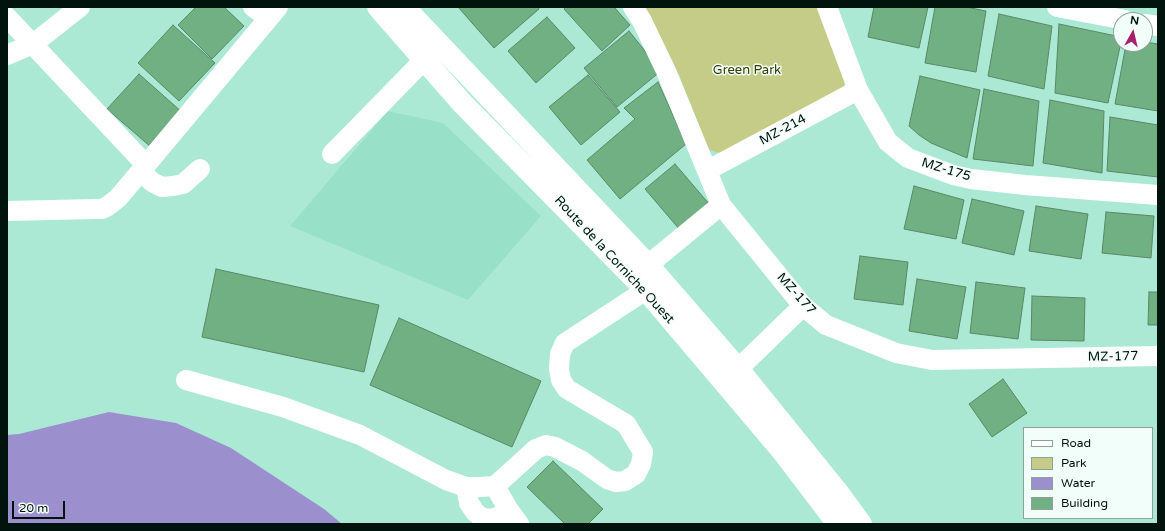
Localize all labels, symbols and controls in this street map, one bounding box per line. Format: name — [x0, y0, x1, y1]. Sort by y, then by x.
north arrow — [1113, 12, 1153, 52]
text: N — [1129, 14, 1140, 28]
park label: Green Park — [713, 63, 781, 79]
street label: MZ-214 — [757, 111, 809, 149]
street label: MZ-175 — [920, 155, 972, 185]
street label: Route de la Corniche Ouest — [551, 193, 677, 327]
street label: MZ-177 — [773, 270, 819, 318]
street label: MZ-177 — [1088, 349, 1138, 365]
legend — [1023, 427, 1153, 519]
text: Road — [1061, 436, 1091, 450]
text: Park — [1061, 456, 1087, 470]
text: Water — [1061, 476, 1095, 490]
scale bar — [14, 493, 67, 519]
text: Building — [1061, 496, 1108, 510]
text: 20 m — [19, 501, 48, 515]

